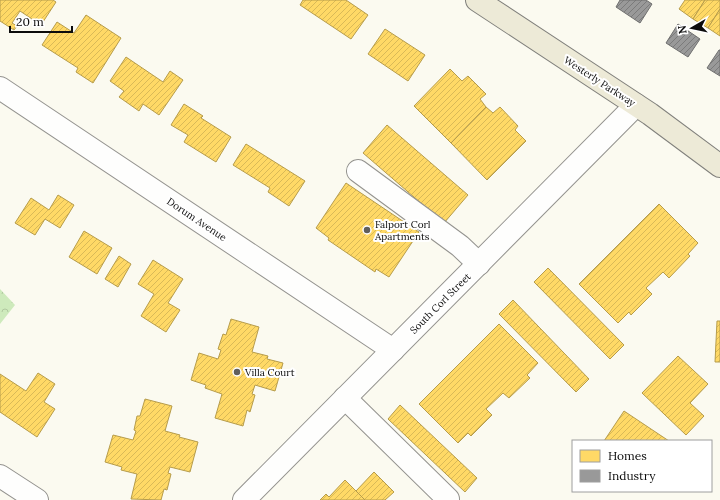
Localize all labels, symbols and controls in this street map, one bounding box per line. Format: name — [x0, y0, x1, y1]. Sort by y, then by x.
scale bar — [10, 8, 72, 34]
north arrow — [672, 8, 712, 48]
text: 20 m — [16, 14, 44, 29]
text: N — [674, 24, 690, 35]
street label: Westerly Parkway — [561, 53, 639, 110]
street label: Dorum Avenue — [164, 195, 229, 244]
place label: Falport Corl Apartments — [374, 218, 431, 243]
marker: Falport Corl Apartments — [362, 225, 372, 235]
street label: South Corl Street — [407, 270, 474, 337]
place label: Villa Court — [244, 366, 295, 379]
marker: Villa Court — [232, 367, 242, 377]
legend — [572, 440, 712, 492]
text: Homes — [608, 448, 647, 463]
text: Industry — [608, 468, 656, 483]

